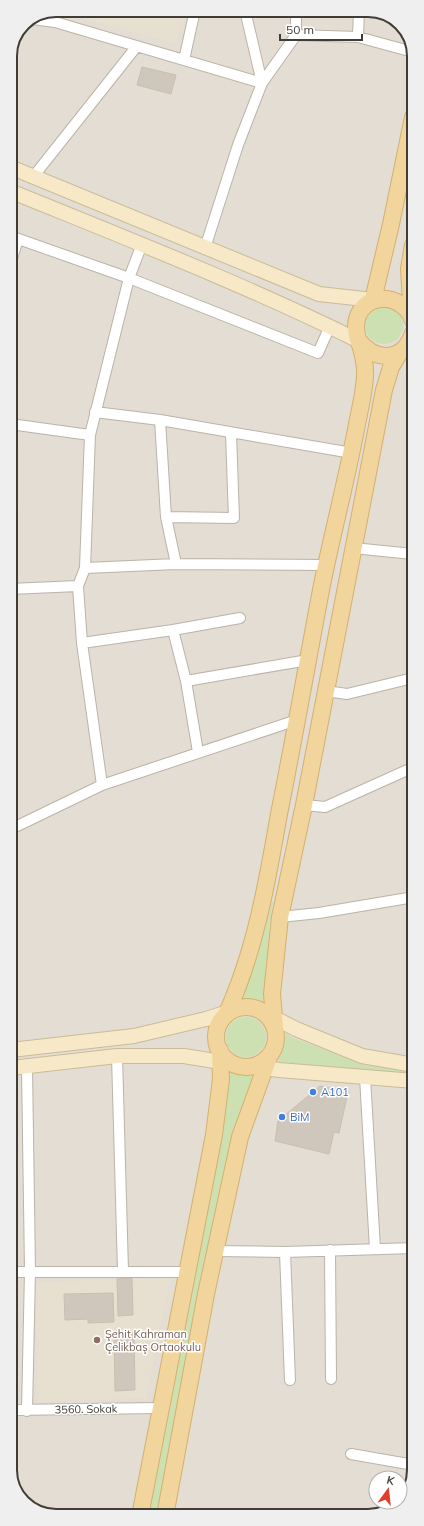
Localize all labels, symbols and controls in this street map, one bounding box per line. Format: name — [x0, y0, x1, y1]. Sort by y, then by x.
scale bar — [280, 16, 362, 42]
text: 50 m — [286, 22, 314, 37]
place label: A101 — [321, 1085, 349, 1099]
marker: A101 — [308, 1087, 318, 1097]
place label: BiM — [290, 1110, 310, 1124]
marker: BiM — [277, 1112, 287, 1122]
place label: Şehit Kahraman Çelikbaş Ortaokulu — [105, 1327, 201, 1354]
marker: Şehit Kahraman Çelikbaş Ortaokulu — [92, 1335, 102, 1345]
street label: 3560. Sokak — [54, 1401, 118, 1417]
north arrow — [368, 1470, 408, 1510]
text: K — [385, 1473, 397, 1488]

